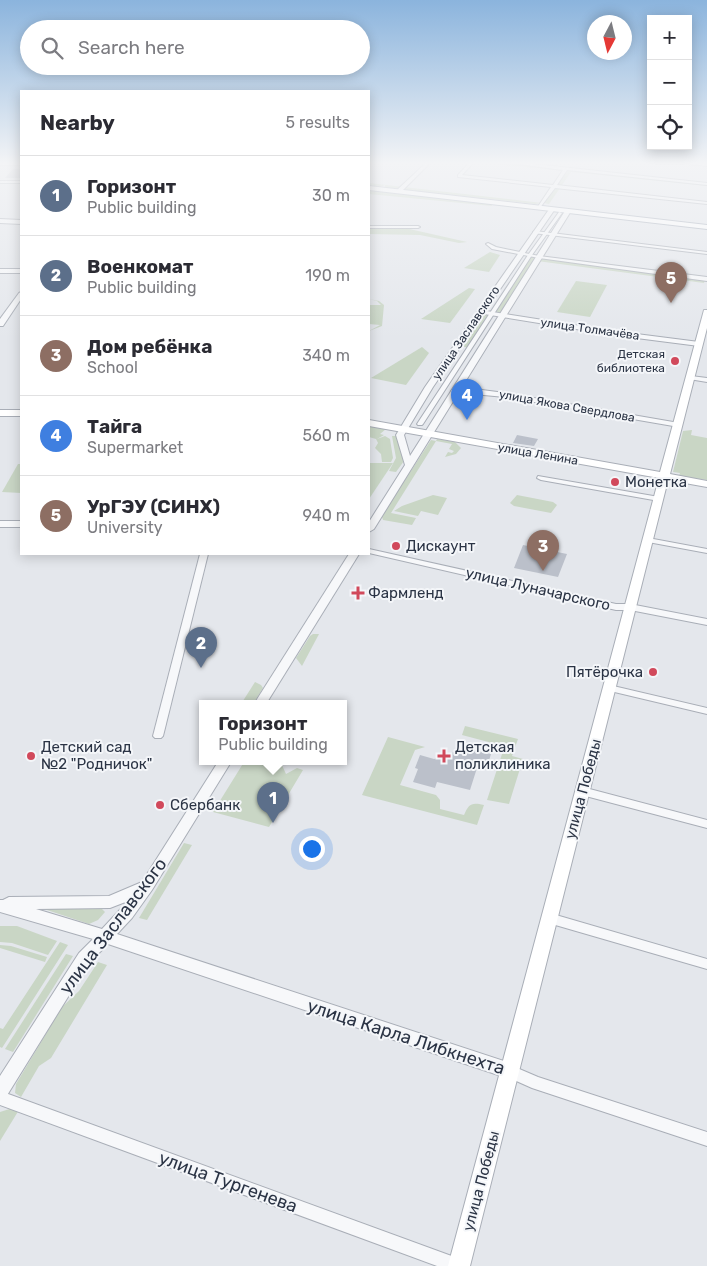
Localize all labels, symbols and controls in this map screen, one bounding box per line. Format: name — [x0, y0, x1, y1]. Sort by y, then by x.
north arrow — [587, 15, 632, 60]
map controls — [647, 15, 692, 150]
button: + — [647, 15, 692, 60]
search box — [20, 20, 370, 75]
icon: search — [38, 34, 66, 62]
text: Search here — [78, 36, 185, 59]
button: − — [647, 60, 692, 105]
button: locate — [647, 105, 692, 150]
text: Nearby — [40, 110, 115, 135]
text: 5 results — [286, 113, 350, 132]
text: Горизонт — [87, 175, 176, 198]
text: 1 — [52, 186, 60, 205]
text: 30 m — [312, 186, 350, 205]
text: Public building — [87, 198, 197, 217]
text: Военкомат — [87, 255, 193, 278]
pin: 5 — [655, 262, 687, 303]
text: 2 — [51, 266, 61, 285]
text: 190 m — [305, 266, 350, 285]
text: Public building — [87, 278, 197, 297]
street label: улица Заславского — [429, 283, 503, 383]
street label: улица Толмачёва — [540, 315, 640, 343]
text: Дом ребёнка — [87, 335, 212, 358]
text: 3 — [51, 346, 61, 365]
text: 340 m — [302, 346, 350, 365]
place label: Детская библиотека — [597, 347, 665, 375]
marker: Детская библиотека — [669, 355, 681, 367]
text: School — [87, 358, 138, 377]
pin: 4 — [451, 379, 483, 420]
street label: улица Якова Свердлова — [498, 387, 636, 425]
text: Тайга — [87, 415, 142, 438]
text: 4 — [51, 426, 61, 445]
text: 560 m — [303, 426, 350, 445]
text: Supermarket — [87, 438, 183, 457]
street label: улица Ленина — [497, 440, 579, 468]
place label: Монетка — [625, 473, 687, 491]
marker: Монетка — [609, 476, 621, 488]
text: УрГЭУ (СИНХ) — [87, 495, 220, 518]
text: 5 — [51, 506, 61, 525]
text: 940 m — [303, 506, 350, 525]
text: University — [87, 518, 163, 537]
pin: 3 — [527, 530, 559, 571]
place label: Дискаунт — [406, 537, 476, 555]
marker: Дискаунт — [390, 540, 402, 552]
street label: улица Луначарского — [464, 564, 612, 614]
place label: Фармленд — [368, 584, 444, 602]
marker: Фармленд — [352, 587, 364, 599]
pin: 2 — [185, 627, 217, 668]
place label: Пятёрочка — [566, 663, 643, 681]
marker: Пятёрочка — [647, 666, 659, 678]
popup — [199, 700, 347, 765]
text: Горизонт — [218, 712, 307, 735]
text: Public building — [218, 735, 328, 754]
street label: улица Победы — [561, 737, 605, 841]
place label: Детский сад №2 "Родничок" — [41, 738, 152, 773]
place label: Детская поликлиника — [455, 738, 551, 773]
marker: Детская поликлиника — [437, 749, 451, 763]
marker: Детский сад №2 "Родничок" — [25, 750, 37, 762]
pin: 1 — [257, 782, 289, 823]
place label: Сбербанк — [170, 796, 240, 814]
marker: Сбербанк — [154, 799, 166, 811]
your location — [299, 836, 325, 862]
street label: улица Заславского — [55, 853, 171, 999]
street label: улица Карла Либкнехта — [304, 995, 508, 1079]
street label: улица Победы — [459, 1129, 503, 1233]
street label: улица Тургенева — [156, 1147, 300, 1217]

